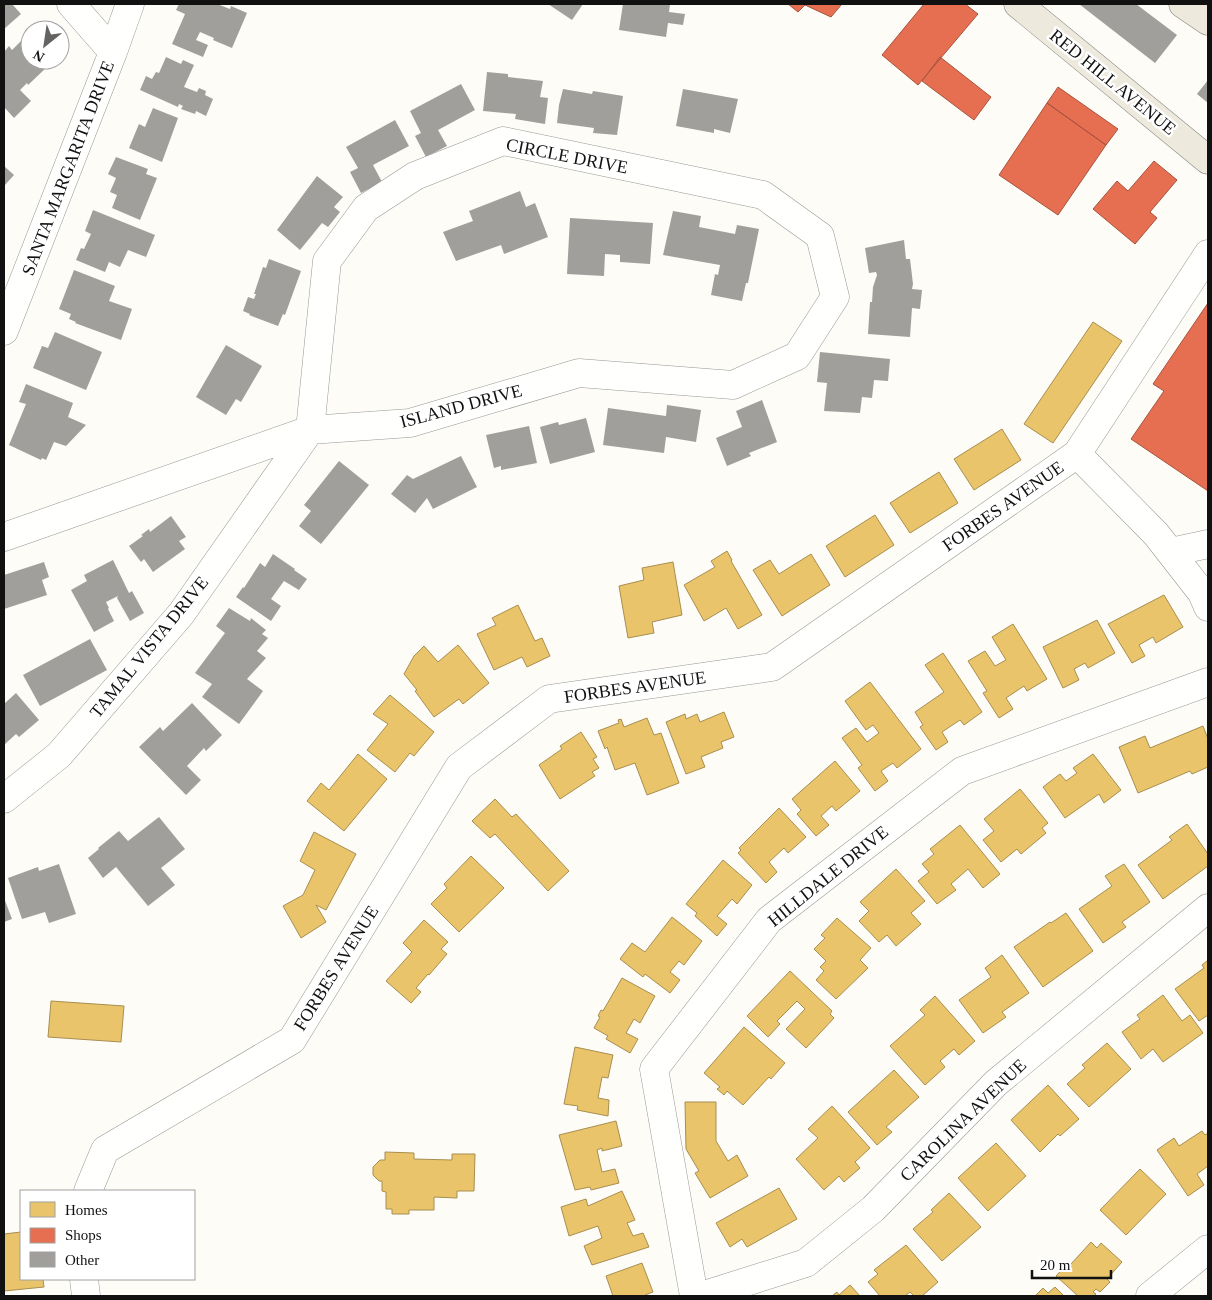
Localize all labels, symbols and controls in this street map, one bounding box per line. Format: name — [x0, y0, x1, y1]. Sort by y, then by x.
north arrow — [20, 20, 70, 70]
street label: RED HILL AVENUE — [1046, 25, 1180, 139]
street label: SANTA MARGARITA DRIVE — [17, 57, 119, 279]
street label: CIRCLE DRIVE — [504, 134, 630, 178]
street label: ISLAND DRIVE — [398, 380, 524, 432]
street label: FORBES AVENUE — [939, 457, 1067, 555]
street label: TAMAL VISTA DRIVE — [86, 572, 212, 722]
street label: FORBES AVENUE — [563, 667, 707, 707]
street label: HILLDALE DRIVE — [764, 822, 892, 930]
street label: FORBES AVENUE — [290, 902, 382, 1034]
street label: CAROLINA AVENUE — [896, 1055, 1030, 1185]
legend — [20, 1190, 195, 1280]
text: Homes — [65, 1202, 108, 1218]
text: Shops — [65, 1227, 102, 1243]
scale bar — [1032, 1248, 1111, 1280]
text: Other — [65, 1252, 99, 1268]
text: 20 m — [1040, 1257, 1071, 1273]

